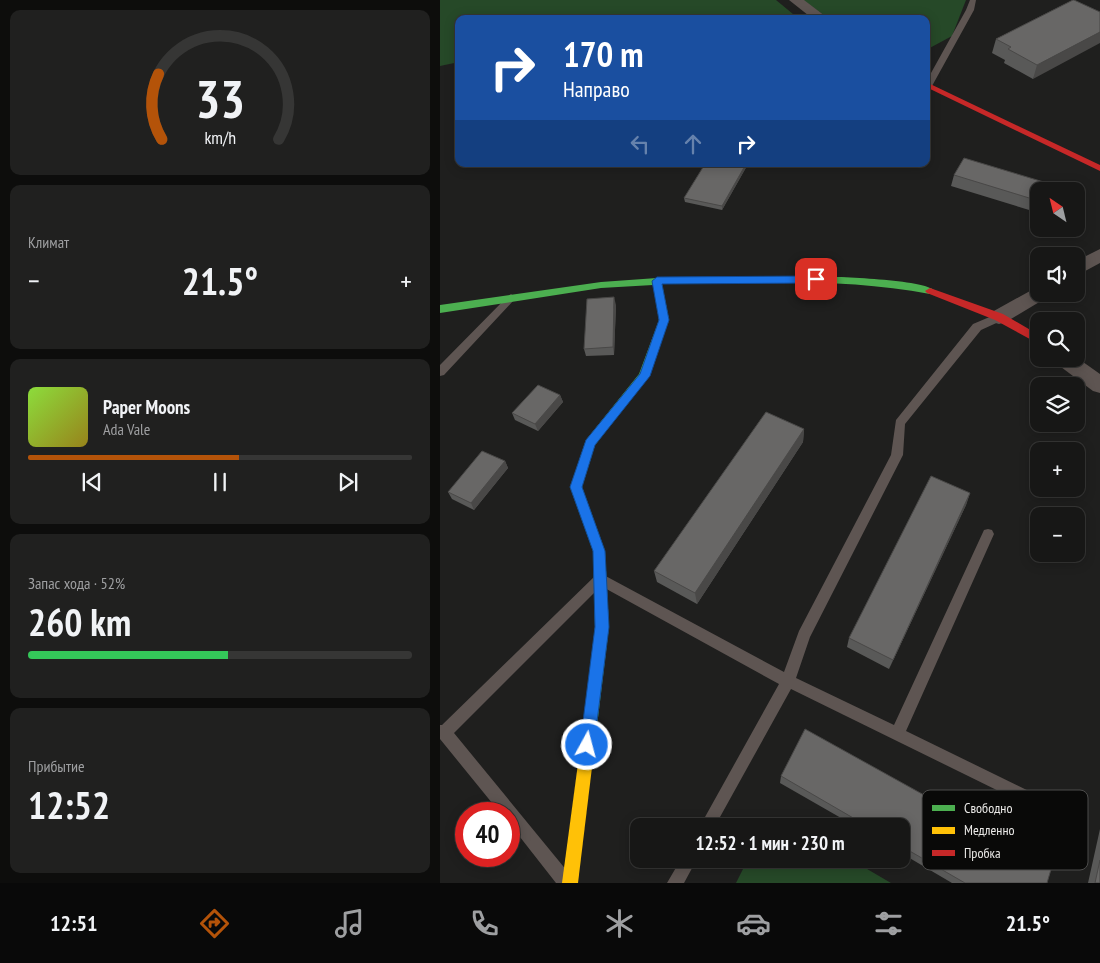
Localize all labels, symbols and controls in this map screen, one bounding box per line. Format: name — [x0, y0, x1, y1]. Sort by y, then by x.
text: 170 m — [563, 31, 644, 77]
icon: right — [480, 35, 545, 100]
text: 33 — [195, 65, 245, 132]
text: Направо — [563, 75, 630, 103]
text: km/h — [204, 126, 236, 149]
icon: left — [626, 130, 654, 158]
icon: ahead — [679, 130, 707, 158]
icon: right — [732, 130, 760, 158]
north arrow — [1030, 182, 1085, 238]
map controls — [1030, 182, 1085, 562]
text: Климат — [28, 232, 69, 252]
button: sound — [1030, 247, 1085, 302]
text: 21.5° — [182, 256, 258, 305]
pin — [795, 258, 837, 300]
text: − — [28, 262, 40, 299]
text: + — [400, 262, 412, 299]
icon: arrive — [802, 265, 830, 293]
button: search — [1030, 312, 1085, 367]
button: layers — [1030, 377, 1085, 432]
text: Paper Moons — [103, 395, 190, 419]
text: Ada Vale — [103, 419, 150, 439]
button: + — [1030, 442, 1085, 497]
icon: previous — [78, 468, 106, 496]
icon: pause — [206, 468, 234, 496]
icon: next — [334, 468, 362, 496]
button: − — [1030, 507, 1085, 562]
text: Запас хода · 52% — [28, 573, 125, 593]
text: 260 km — [28, 597, 131, 646]
position arrow — [560, 718, 612, 770]
text: Прибытие — [28, 756, 85, 776]
text: 12:52 — [28, 780, 110, 829]
legend — [922, 790, 1088, 870]
text: Свободно — [964, 799, 1012, 817]
speed limit sign: 40 — [455, 802, 520, 867]
text: Медленно — [964, 821, 1015, 839]
text: 12:52 · 1 мин · 230 m — [696, 831, 844, 855]
text: Пробка — [964, 844, 1001, 862]
icon: directions — [197, 906, 232, 941]
icon: music — [332, 906, 367, 941]
icon: phone — [467, 906, 502, 941]
icon: climate — [602, 906, 637, 941]
icon: car — [736, 906, 771, 941]
icon: filters — [871, 906, 906, 941]
text: 12:51 — [50, 909, 97, 937]
text: 21.5° — [1006, 909, 1050, 937]

